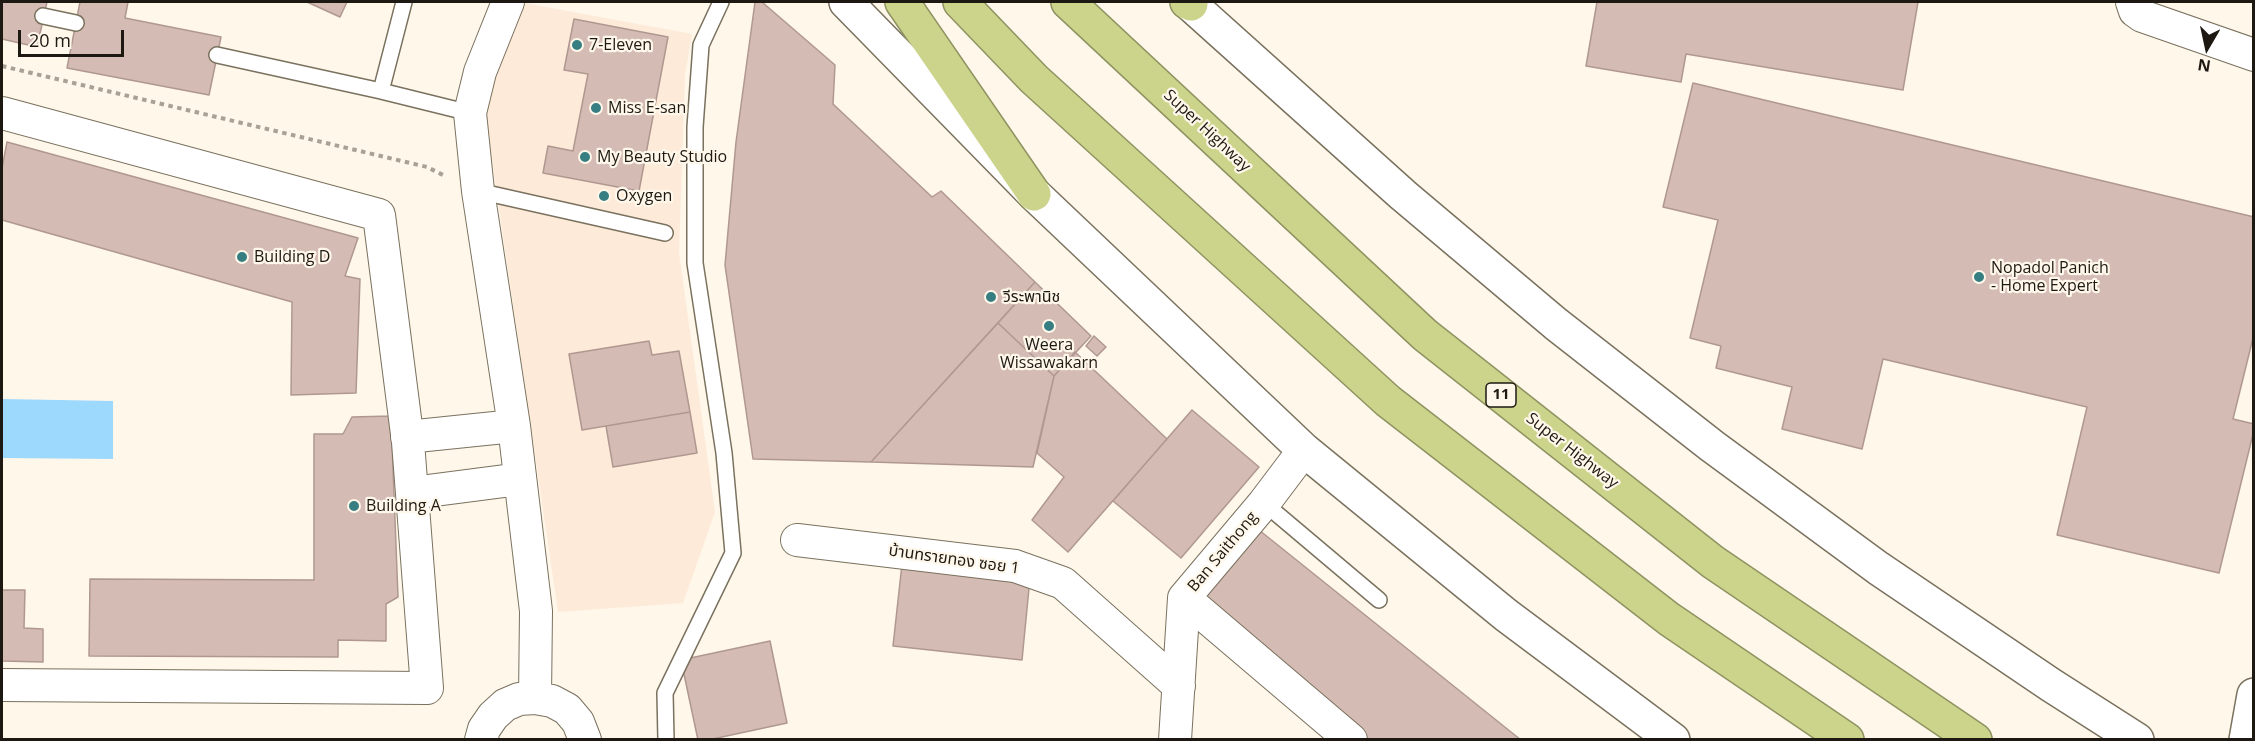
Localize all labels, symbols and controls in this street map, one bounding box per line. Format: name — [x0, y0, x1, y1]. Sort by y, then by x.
scale bar — [21, 18, 128, 56]
north arrow — [2177, 18, 2237, 78]
text: 20 m — [29, 28, 71, 52]
place label: 7-Eleven — [589, 35, 652, 55]
marker: 7-Eleven — [570, 38, 584, 52]
text: N — [2196, 54, 2212, 78]
street label: Super Highway — [1160, 86, 1254, 176]
place label: Miss E-san — [608, 98, 686, 118]
marker: Miss E-san — [589, 101, 603, 115]
place label: My Beauty Studio — [597, 147, 727, 167]
marker: My Beauty Studio — [578, 150, 592, 164]
place label: Oxygen — [616, 186, 672, 206]
marker: Oxygen — [597, 189, 611, 203]
place label: Building D — [254, 247, 330, 267]
marker: Building D — [235, 250, 249, 264]
place label: Nopadol Panich - Home Expert — [1991, 258, 2109, 296]
marker: Nopadol Panich - Home Expert — [1972, 270, 1986, 284]
place label: วีระพานิช — [1003, 287, 1060, 307]
marker: วีระพานิช — [984, 290, 998, 304]
marker: Weera Wissawakarn — [1042, 319, 1056, 333]
place label: Weera Wissawakarn — [1000, 335, 1098, 373]
road number: 11 — [1486, 383, 1516, 407]
street label: Super Highway — [1522, 409, 1622, 493]
place label: Building A — [366, 496, 441, 516]
marker: Building A — [347, 499, 361, 513]
street label: Ban Saithong — [1184, 508, 1262, 596]
street label: บ้านทรายทอง ซอย 1 — [887, 541, 1021, 579]

